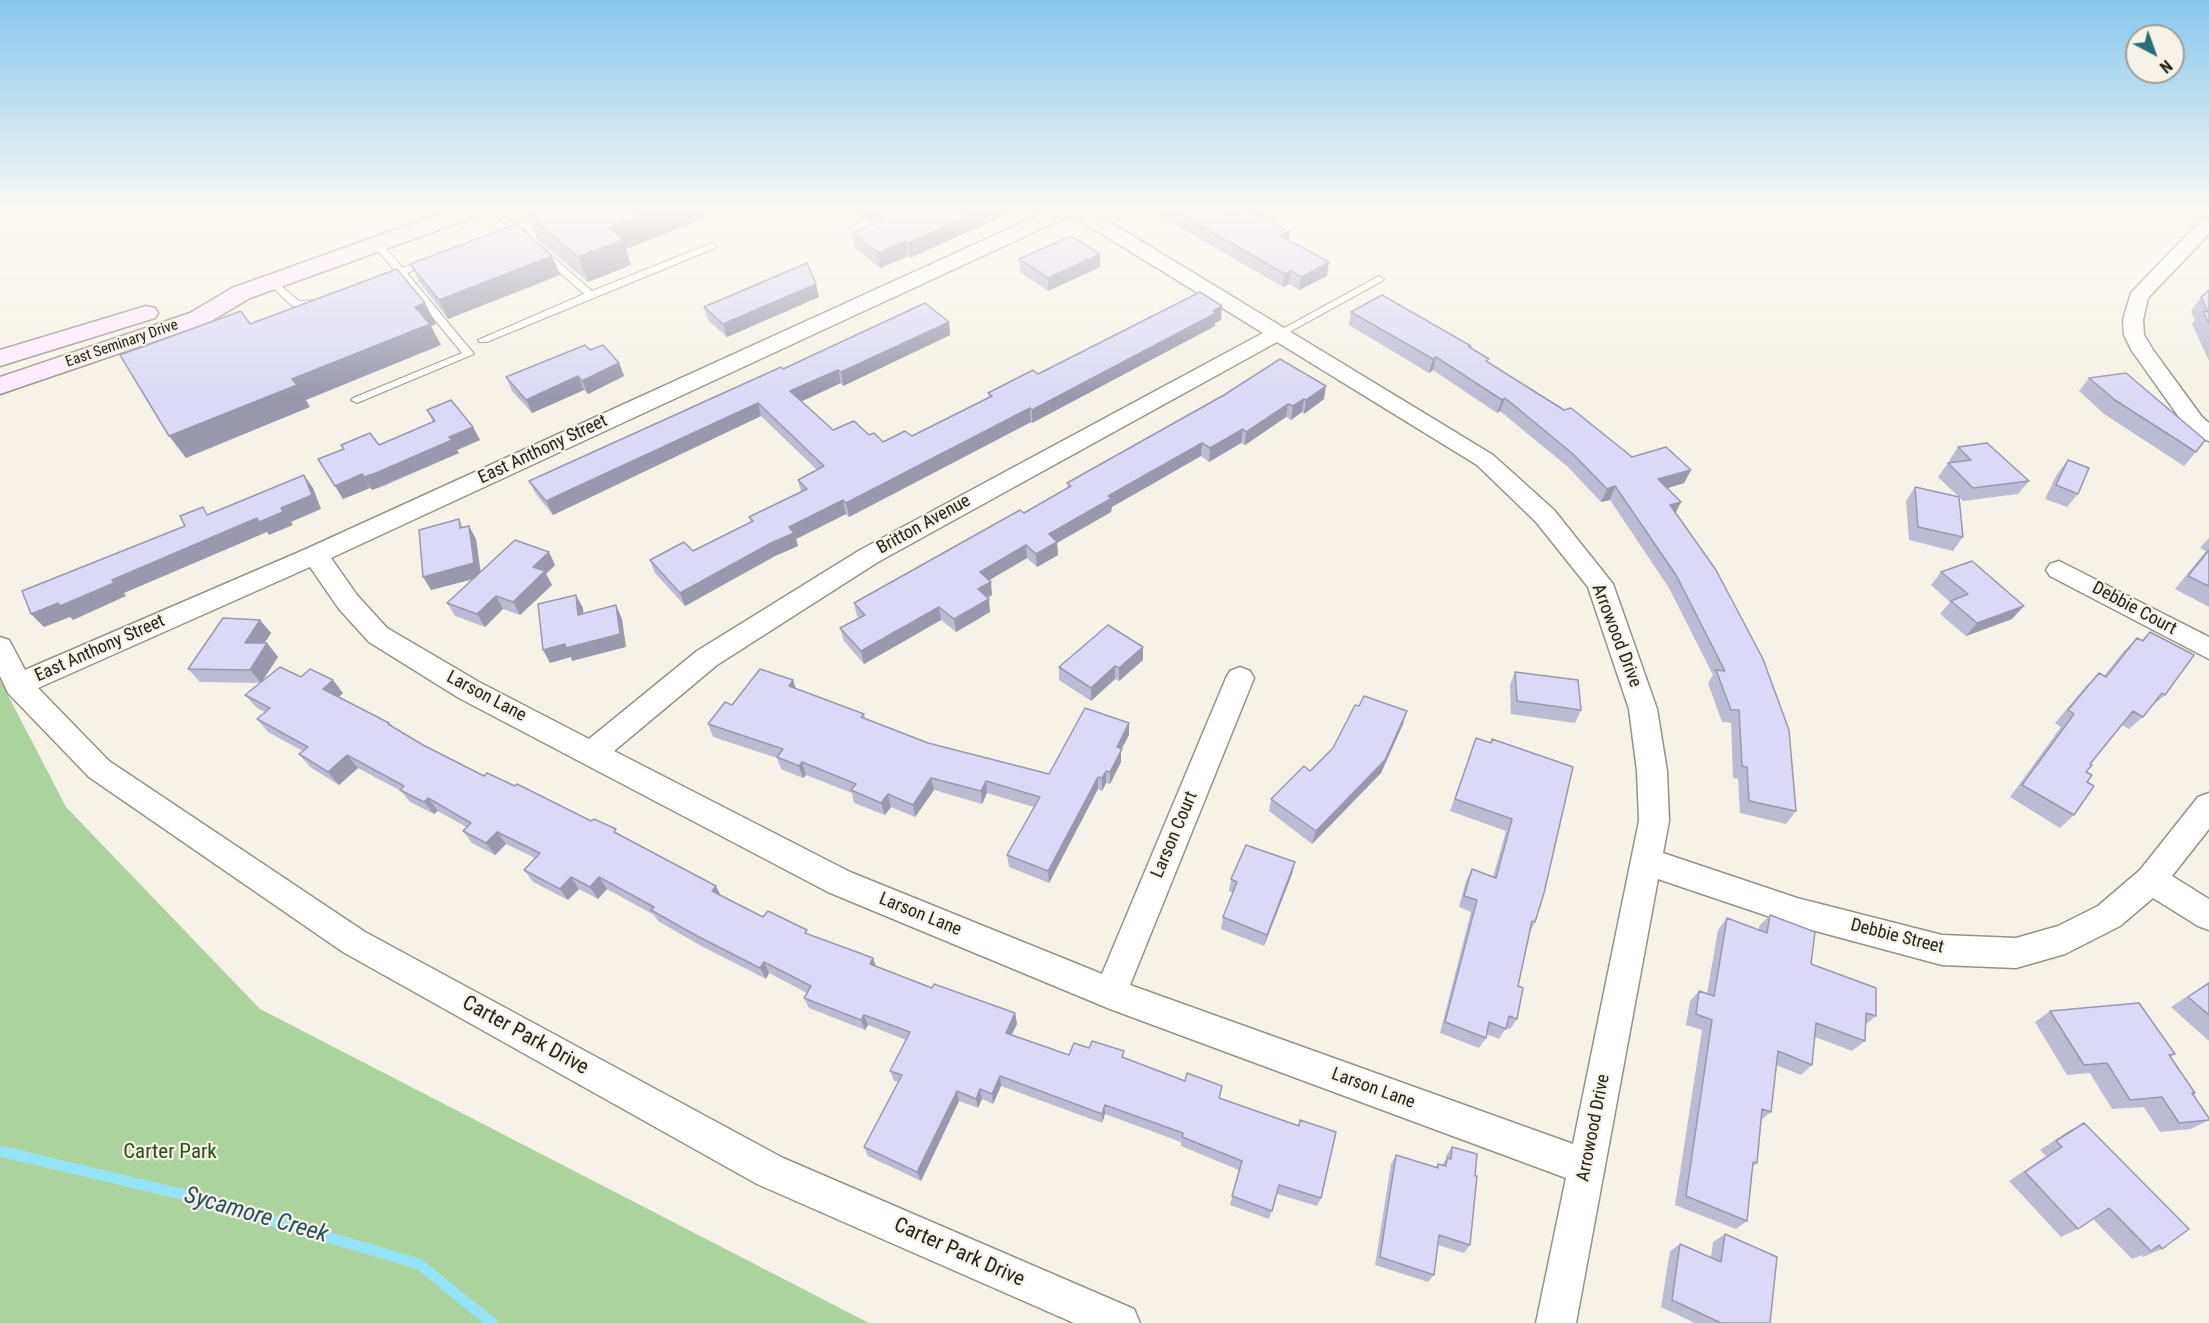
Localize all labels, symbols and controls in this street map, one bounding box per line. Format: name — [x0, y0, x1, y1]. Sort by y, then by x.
north arrow — [2125, 24, 2185, 84]
text: N — [2156, 56, 2176, 77]
street label: East Seminary Drive — [63, 316, 181, 372]
street label: East Anthony Street — [475, 411, 611, 489]
street label: Britton Avenue — [873, 490, 975, 560]
street label: Debbie Court — [2088, 578, 2180, 640]
street label: Arrowood Drive — [1586, 581, 1646, 691]
street label: East Anthony Street — [32, 611, 168, 687]
street label: Larson Lane — [442, 667, 530, 727]
street label: Larson Court — [1147, 788, 1203, 882]
street label: Larson Lane — [876, 889, 964, 941]
street label: Debbie Street — [1848, 915, 1946, 959]
street label: Carter Park Drive — [458, 991, 592, 1081]
street label: Larson Lane — [1328, 1064, 1418, 1114]
street label: Arrowood Drive — [1573, 1072, 1615, 1184]
park label: Carter Park — [123, 1140, 217, 1166]
water label: Sycamore Creek — [181, 1182, 331, 1250]
street label: Carter Park Drive — [890, 1213, 1028, 1293]

